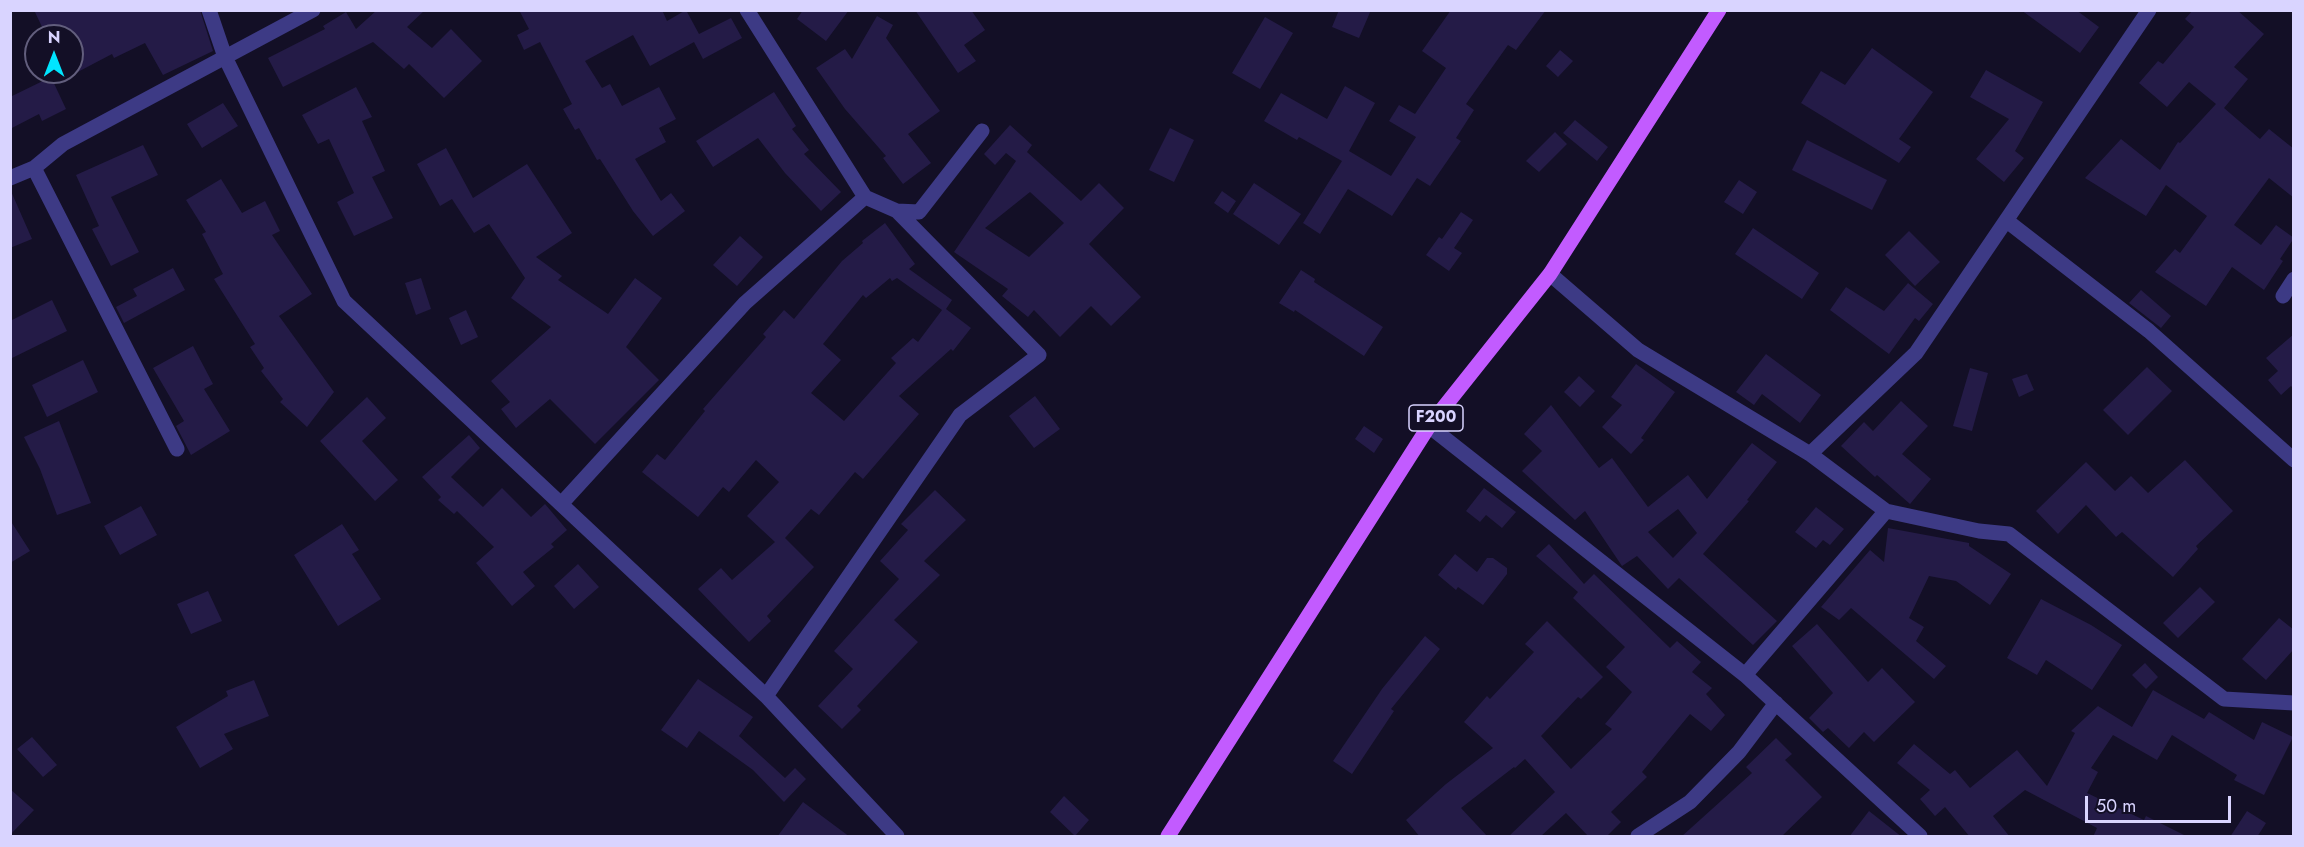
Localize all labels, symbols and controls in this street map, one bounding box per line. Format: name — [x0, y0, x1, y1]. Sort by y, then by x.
north arrow — [24, 24, 84, 84]
text: N — [48, 26, 60, 49]
road number: F200 — [1409, 405, 1463, 431]
scale bar — [2088, 784, 2234, 822]
text: 50 m — [2096, 793, 2136, 819]

